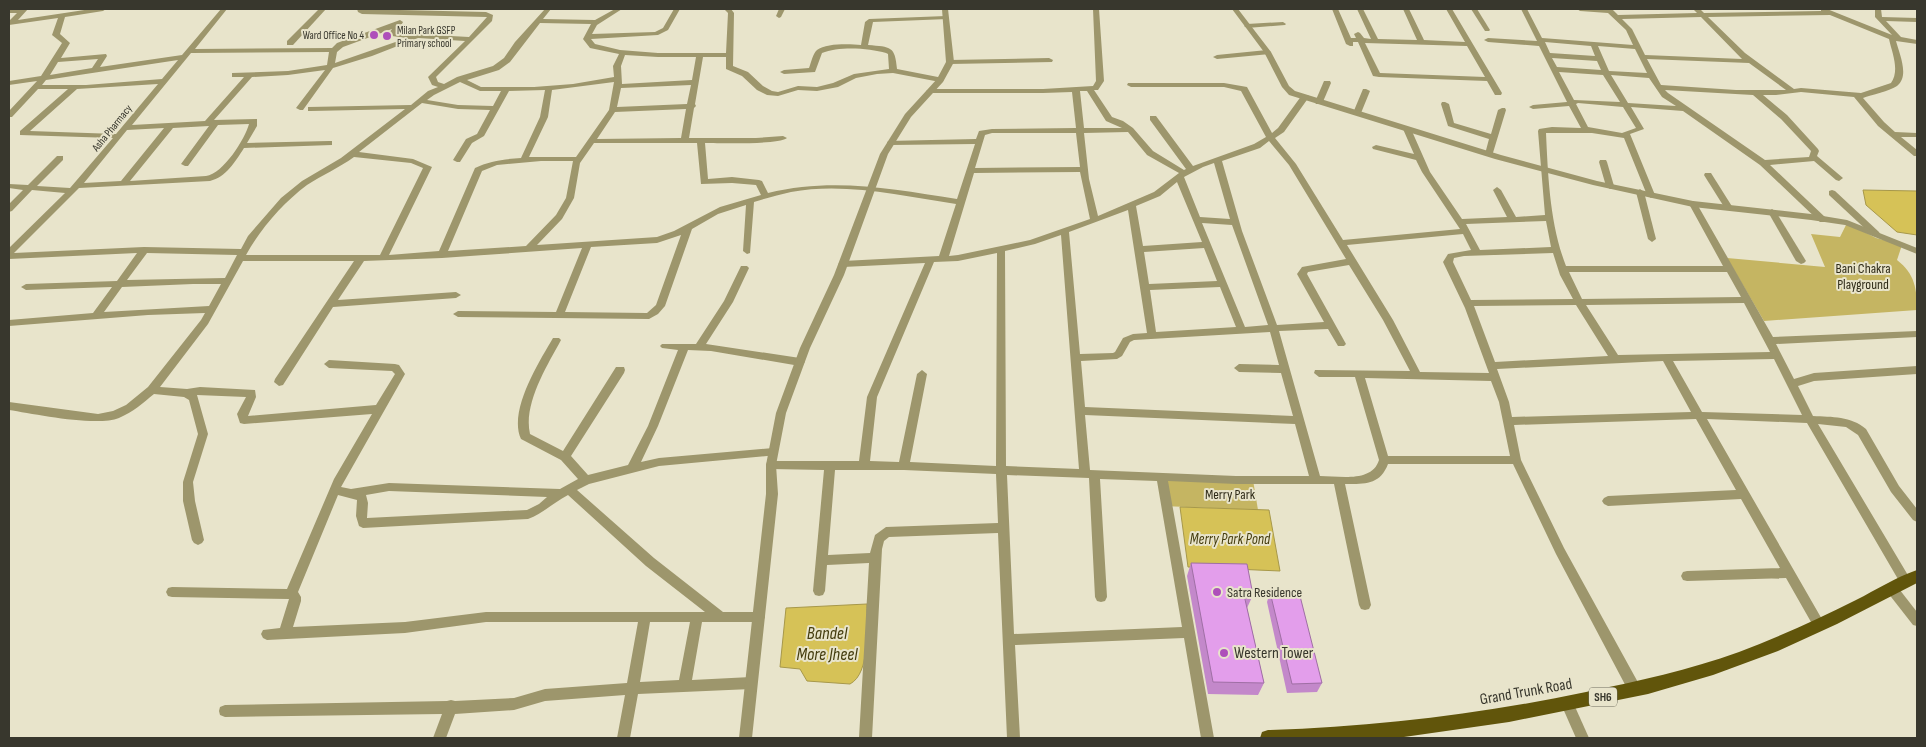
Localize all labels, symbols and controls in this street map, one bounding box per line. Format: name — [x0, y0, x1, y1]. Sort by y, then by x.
place label: Milan Park GSFP Primary school — [397, 24, 456, 50]
place label: Ward Office No 4 — [303, 29, 364, 42]
marker: Ward Office No 4 — [368, 29, 380, 41]
marker: Milan Park GSFP Primary school — [381, 30, 393, 42]
street label: Asha Pharmacy — [89, 102, 135, 155]
park label: Bani Chakra Playground — [1835, 260, 1891, 293]
park label: Merry Park — [1205, 486, 1256, 503]
water label: Merry Park Pond — [1190, 530, 1271, 549]
place label: Satra Residence — [1227, 584, 1302, 601]
marker: Satra Residence — [1211, 586, 1223, 598]
water label: Bandel More Jheel — [797, 623, 858, 665]
place label: Western Tower — [1234, 644, 1314, 663]
marker: Western Tower — [1218, 647, 1230, 659]
street label: Grand Trunk Road — [1478, 675, 1574, 709]
road number: SH6 — [1589, 688, 1617, 706]

